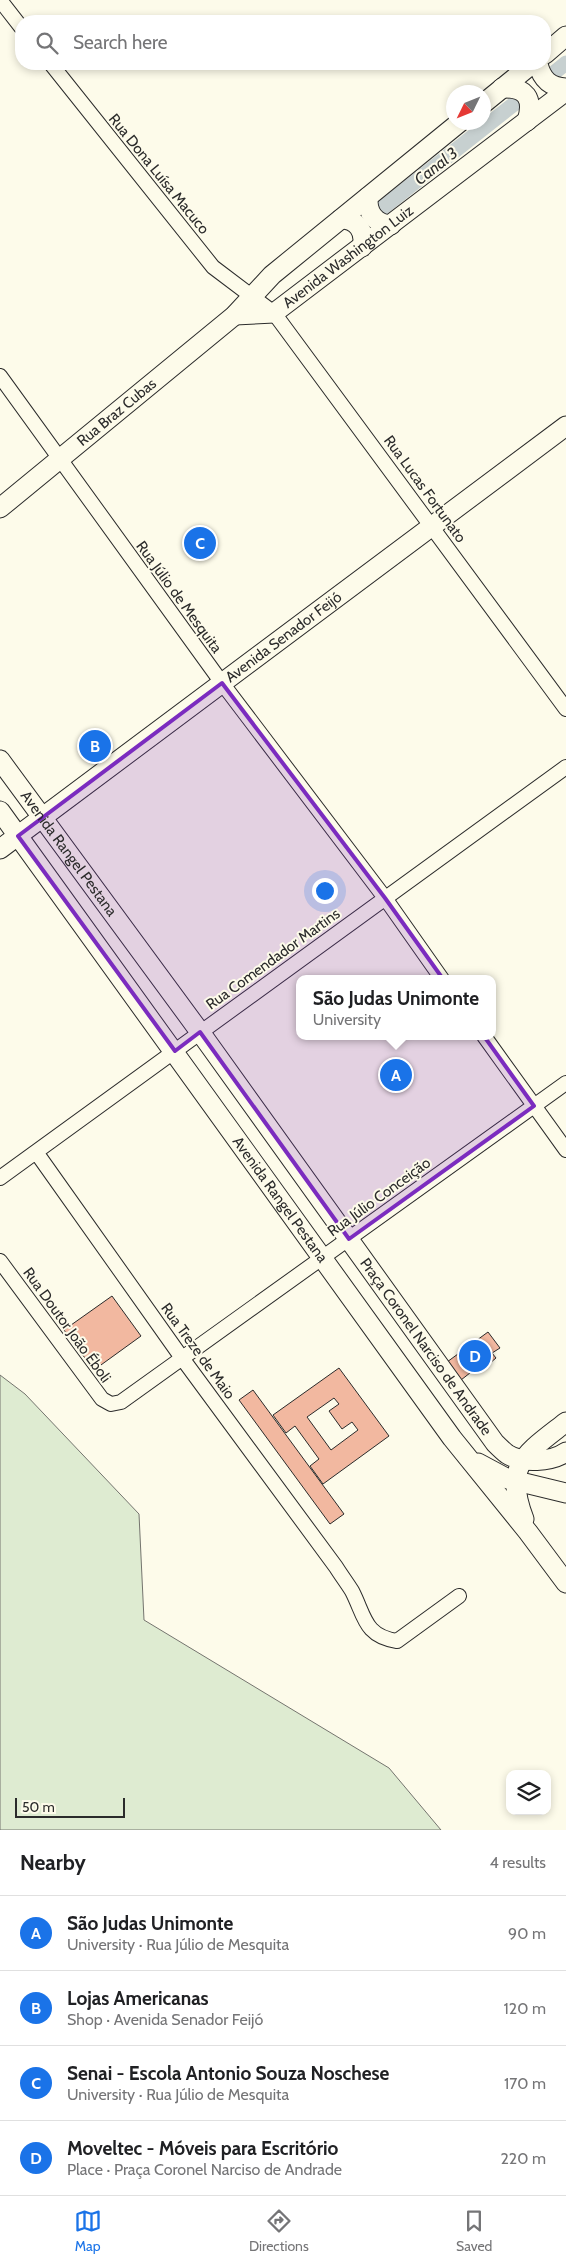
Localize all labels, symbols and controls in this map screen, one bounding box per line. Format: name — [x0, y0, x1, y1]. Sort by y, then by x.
search box — [15, 15, 551, 70]
icon: search — [33, 29, 61, 57]
text: Search here — [73, 31, 167, 54]
north arrow — [446, 85, 491, 130]
street label: Rua Dona Luísa Macuco — [105, 110, 213, 238]
water label: Canal 3 — [411, 143, 461, 189]
street label: Avenida Washington Luiz — [279, 201, 417, 312]
street label: Rua Braz Cubas — [73, 374, 160, 450]
street label: Rua Lucas Fortunato — [380, 432, 470, 546]
pin: C — [184, 524, 216, 562]
street label: Rua Júlio de Mesquita — [132, 537, 226, 657]
street label: Avenida Senador Feijó — [222, 588, 345, 686]
pin: B — [79, 727, 111, 765]
street label: Avenida Rangel Pestana — [17, 787, 121, 920]
your location — [312, 878, 338, 904]
street label: Rua Comendador Martins — [203, 904, 343, 1014]
popup — [296, 975, 496, 1040]
text: São Judas Unimonte — [313, 987, 479, 1010]
text: University — [313, 1010, 381, 1029]
pin: A — [380, 1056, 412, 1094]
street label: Avenida Rangel Pestana — [229, 1133, 332, 1267]
street label: Rua Júlio Conceição — [324, 1154, 434, 1240]
street label: Praça Coronel Narciso de Andrade — [356, 1255, 496, 1439]
street label: Rua Doutor João Éboli — [19, 1263, 116, 1386]
street label: Rua Treze de Maio — [157, 1299, 239, 1403]
pin: D — [459, 1337, 491, 1375]
map controls — [506, 1770, 551, 1815]
button: layers — [506, 1770, 551, 1815]
scale bar — [15, 1795, 125, 1818]
text: 50 m — [22, 1798, 55, 1816]
text: Nearby — [20, 1850, 86, 1875]
text: 4 results — [489, 1853, 546, 1872]
text: São Judas Unimonte — [67, 1912, 233, 1935]
text: A — [31, 1924, 41, 1943]
text: 90 m — [508, 1924, 546, 1943]
text: University · Rua Júlio de Mesquita — [67, 1935, 289, 1954]
text: Lojas Americanas — [67, 1987, 209, 2010]
text: B — [31, 1999, 41, 2018]
text: 120 m — [504, 1999, 546, 2018]
text: Shop · Avenida Senador Feijó — [67, 2010, 263, 2029]
text: Senai - Escola Antonio Souza Noschese — [67, 2062, 389, 2085]
text: C — [31, 2074, 41, 2093]
text: 170 m — [504, 2074, 546, 2093]
text: University · Rua Júlio de Mesquita — [67, 2085, 289, 2104]
text: Moveltec - Móveis para Escritório — [67, 2137, 338, 2160]
text: D — [30, 2149, 42, 2168]
text: 220 m — [500, 2149, 546, 2168]
text: Place · Praça Coronel Narciso de Andrade — [67, 2160, 342, 2179]
tab: Map — [74, 2207, 102, 2255]
tab: Directions — [249, 2207, 309, 2255]
tab: Saved — [456, 2207, 492, 2255]

